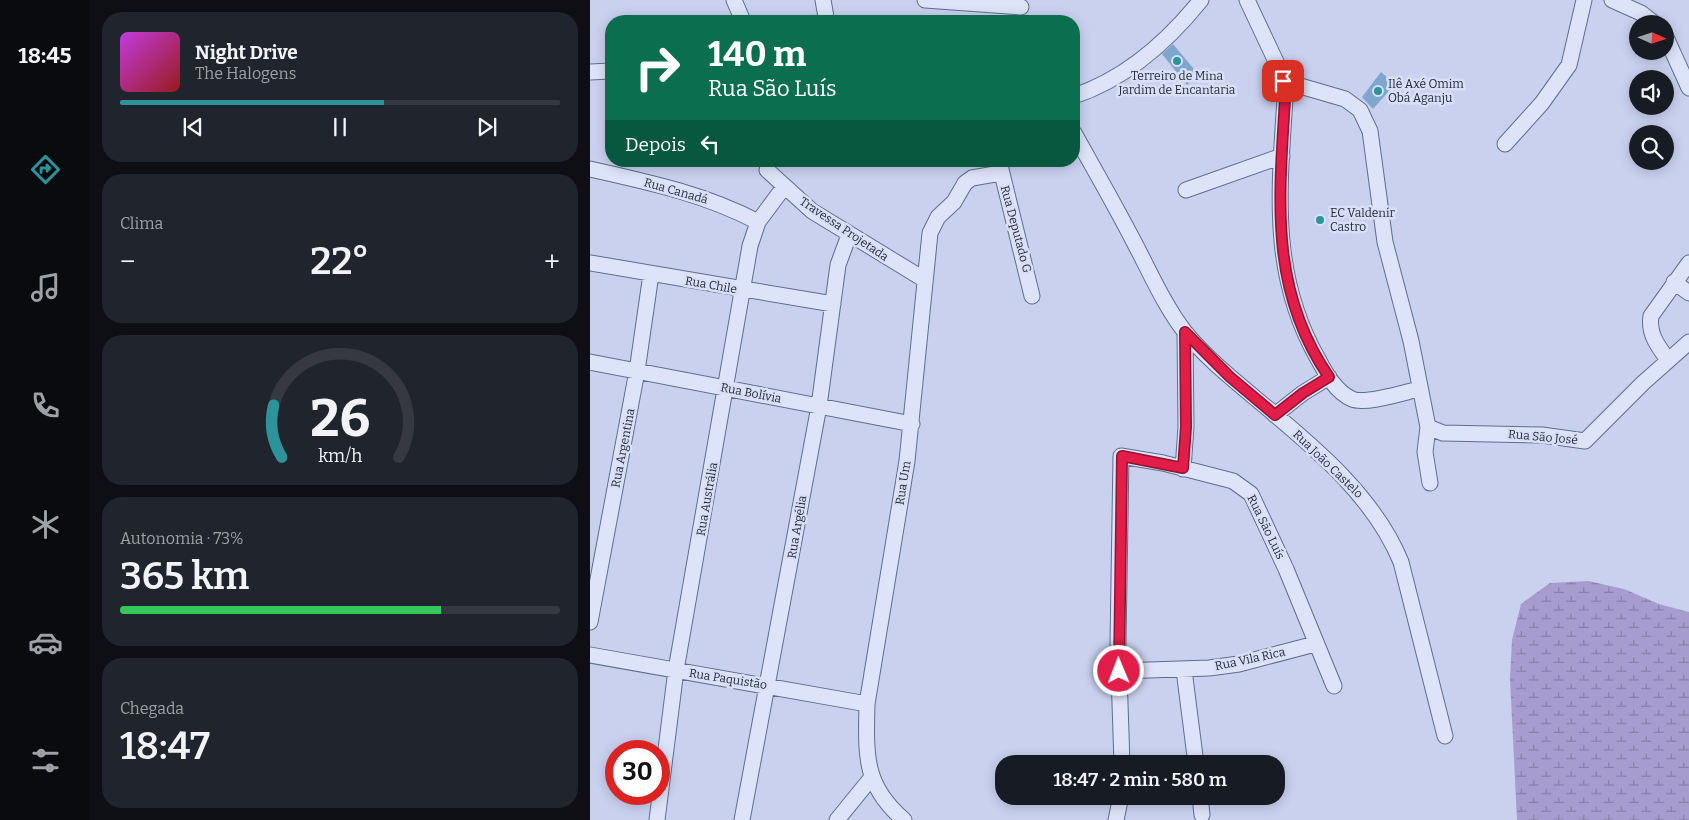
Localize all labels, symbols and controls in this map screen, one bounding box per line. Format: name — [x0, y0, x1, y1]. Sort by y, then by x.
north arrow — [1629, 15, 1674, 60]
map controls — [1629, 15, 1674, 170]
text: 140 m — [708, 33, 806, 75]
icon: right — [625, 35, 690, 100]
text: Night Drive — [195, 41, 298, 64]
text: 18:45 — [18, 42, 72, 69]
marker: Terreiro de Mina Jardim de Encantaria — [1171, 55, 1183, 67]
pin — [1262, 60, 1304, 102]
text: The Halogens — [195, 64, 296, 83]
icon: arrive — [1269, 67, 1297, 95]
place label: Terreiro de Mina Jardim de Encantaria — [1118, 69, 1236, 97]
button: sound — [1629, 70, 1674, 115]
text: Rua São Luís — [708, 75, 836, 102]
place label: Ilê Axé Omim Obá Aganju — [1388, 77, 1464, 105]
marker: Ilê Axé Omim Obá Aganju — [1372, 85, 1384, 97]
icon: previous — [179, 113, 207, 141]
icon: pause — [326, 113, 354, 141]
icon: next — [473, 113, 501, 141]
button: search — [1629, 125, 1674, 170]
icon: left — [696, 130, 724, 158]
text: Depois — [625, 133, 686, 156]
icon: directions — [28, 152, 63, 187]
street label: Rua Canadá — [642, 175, 710, 207]
street label: Rua Deputado G — [998, 184, 1034, 274]
street label: Travessa Projetada — [797, 194, 891, 264]
place label: EC Valdenir Castro — [1330, 206, 1396, 234]
text: Clima — [120, 214, 163, 233]
marker: EC Valdenir Castro — [1314, 214, 1326, 226]
text: 22° — [310, 238, 369, 284]
text: − — [120, 245, 135, 278]
text: + — [544, 245, 560, 278]
icon: music — [28, 270, 63, 305]
street label: Rua Chile — [684, 274, 738, 296]
street label: Rua Bolívia — [719, 380, 783, 406]
text: 26 — [310, 387, 370, 450]
icon: phone — [28, 388, 63, 423]
street label: Rua Argentina — [608, 407, 638, 489]
street label: Rua João Castelo — [1290, 427, 1366, 501]
street label: Rua São José — [1508, 427, 1578, 447]
text: km/h — [318, 445, 362, 467]
street label: Rua Um — [893, 459, 913, 506]
street label: Rua Austrália — [694, 461, 720, 537]
street label: Rua São Luís — [1244, 492, 1288, 562]
street label: Rua Argélia — [785, 494, 810, 560]
icon: climate — [28, 507, 63, 542]
text: Autonomia · 73% — [120, 529, 244, 548]
text: 365 km — [120, 553, 249, 599]
icon: car — [28, 625, 63, 660]
position arrow — [1092, 644, 1144, 696]
street label: Rua Vila Rica — [1214, 645, 1287, 673]
street label: Rua Paquistão — [688, 666, 768, 692]
text: Chegada — [120, 699, 184, 718]
text: 18:47 — [120, 723, 210, 769]
speed limit sign: 30 — [605, 740, 670, 805]
icon: filters — [28, 743, 63, 778]
text: 18:47 · 2 min · 580 m — [1053, 768, 1227, 791]

